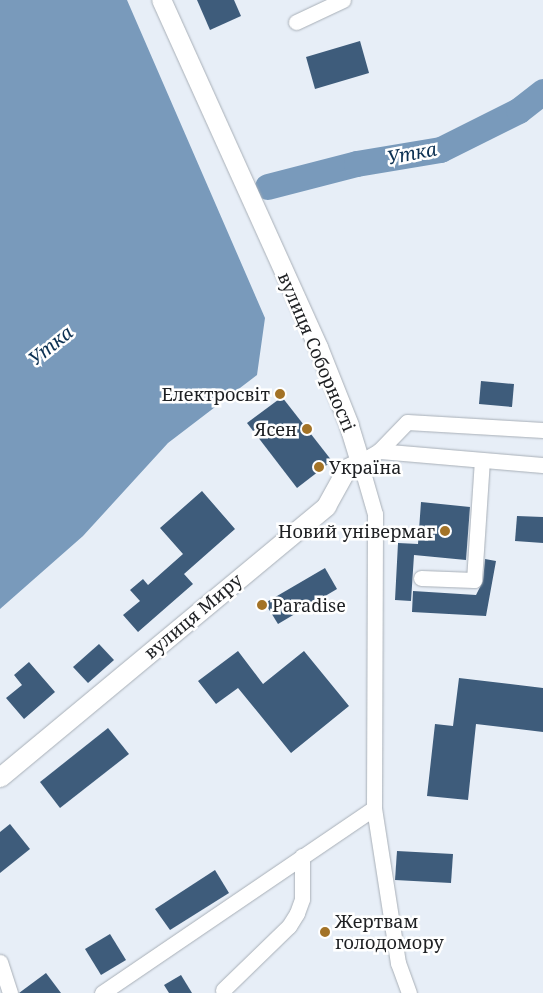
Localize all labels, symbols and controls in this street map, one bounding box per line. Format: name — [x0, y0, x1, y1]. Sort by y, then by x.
water label: Утка — [385, 138, 439, 170]
street label: вулиця Соборності — [274, 269, 360, 435]
water label: Утка — [24, 321, 78, 371]
place label: Електросвіт — [161, 383, 270, 405]
marker: Електросвіт — [274, 388, 286, 400]
place label: Ясен — [255, 418, 297, 440]
marker: Ясен — [301, 423, 313, 435]
place label: Україна — [329, 456, 402, 478]
marker: Україна — [313, 461, 325, 473]
place label: Новий універмаг — [278, 520, 435, 542]
marker: Новий універмаг — [439, 525, 451, 537]
street label: вулиця Миру — [140, 569, 246, 663]
place label: Paradise — [272, 594, 346, 616]
marker: Paradise — [256, 599, 268, 611]
place label: Жертвам голодомору — [335, 911, 444, 954]
marker: Жертвам голодомору — [319, 926, 331, 938]

